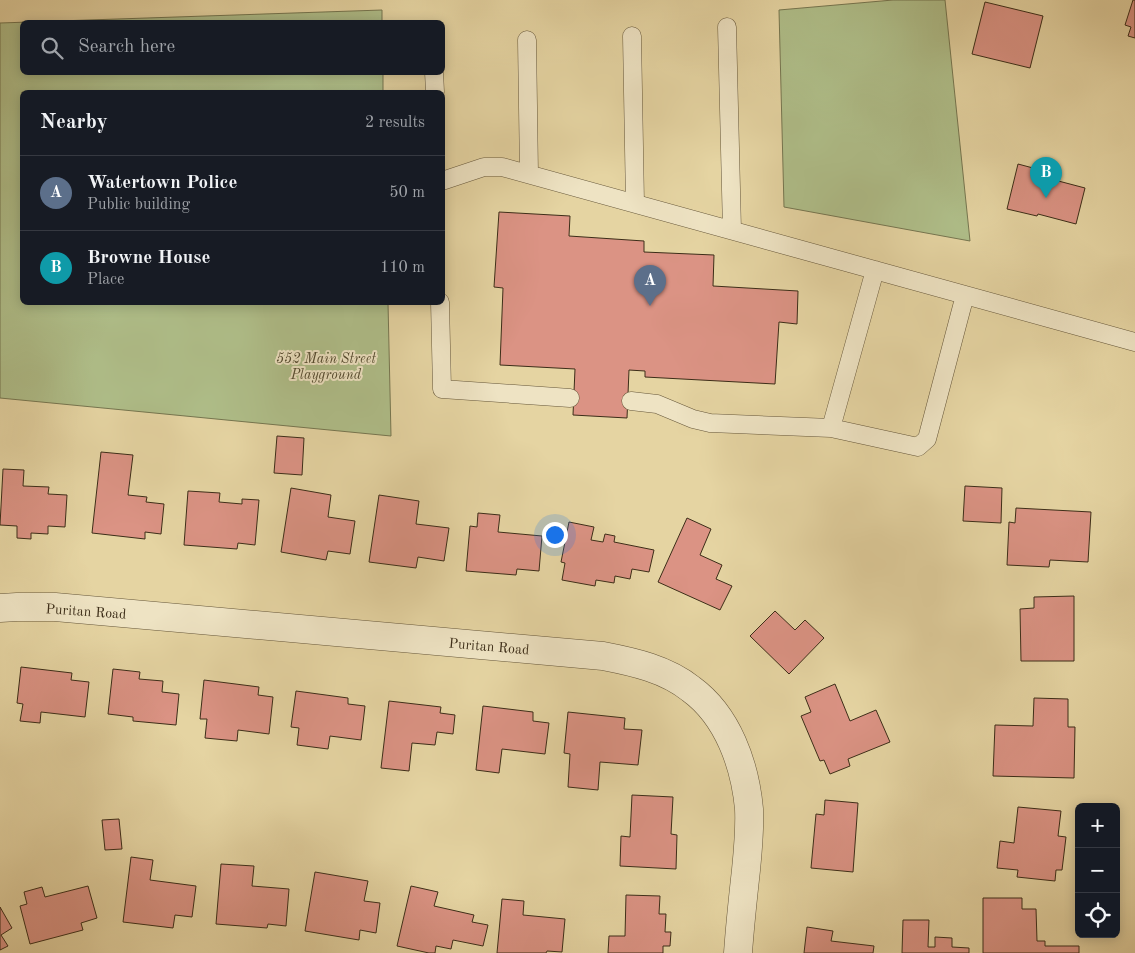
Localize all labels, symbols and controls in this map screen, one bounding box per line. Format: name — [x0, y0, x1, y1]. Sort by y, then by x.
search box — [20, 20, 445, 75]
icon: search — [38, 34, 66, 62]
text: Search here — [78, 38, 175, 57]
text: Nearby — [40, 112, 108, 133]
text: 2 results — [365, 115, 425, 131]
pin: B — [1030, 157, 1062, 198]
text: Watertown Police — [87, 174, 237, 193]
text: A — [50, 185, 62, 201]
text: 50 m — [389, 185, 425, 201]
text: Public building — [87, 197, 190, 213]
text: Browne House — [87, 249, 210, 268]
text: B — [50, 260, 62, 276]
text: 110 m — [380, 260, 425, 276]
pin: A — [634, 265, 666, 306]
text: Place — [87, 272, 124, 288]
park label: 552 Main Street Playground — [276, 351, 377, 383]
your location — [542, 522, 568, 548]
street label: Puritan Road — [45, 602, 127, 622]
street label: Puritan Road — [448, 636, 530, 658]
map controls — [1075, 803, 1120, 938]
button: + — [1075, 803, 1120, 848]
button: − — [1075, 848, 1120, 893]
button: locate — [1075, 893, 1120, 938]

